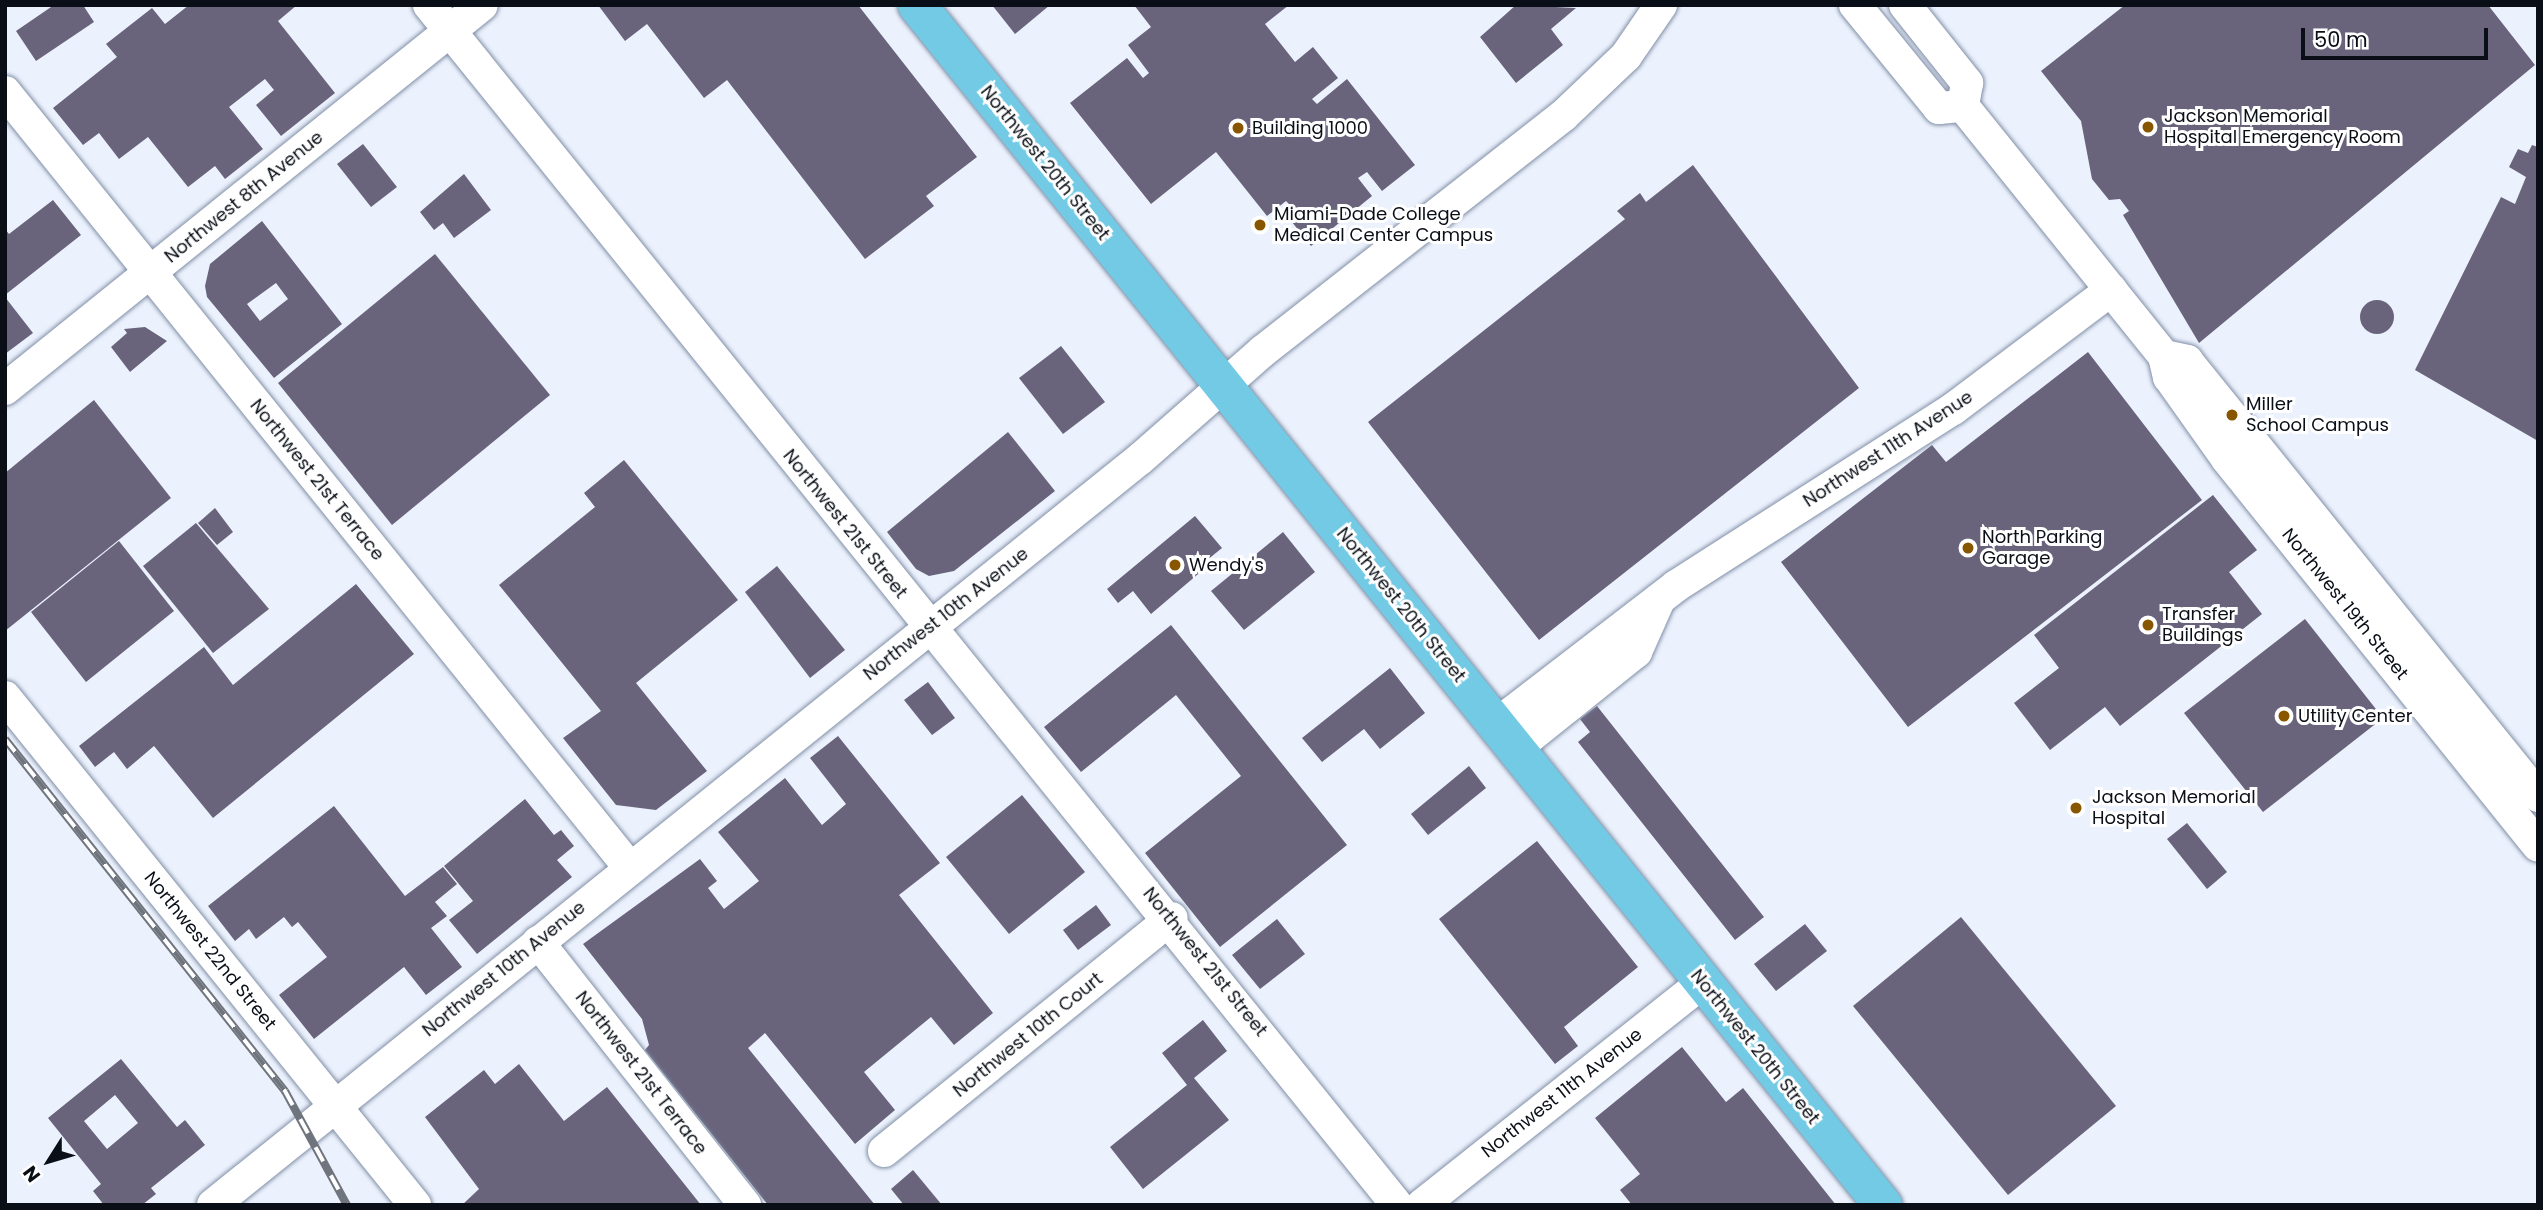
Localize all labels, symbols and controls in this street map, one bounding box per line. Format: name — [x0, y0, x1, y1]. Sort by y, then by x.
scale bar — [2305, 14, 2492, 58]
text: 50 m — [2314, 25, 2368, 54]
street label: Northwest 20th Street — [976, 81, 1114, 245]
place label: Jackson Memorial Hospital Emergency Room — [2164, 106, 2401, 148]
place label: Building 1000 — [1252, 117, 1368, 139]
marker: Jackson Memorial Hospital Emergency Room — [2138, 117, 2158, 137]
marker: Building 1000 — [1230, 120, 1246, 136]
street label: Northwest 8th Avenue — [160, 126, 328, 268]
place label: Miami-Dade College Medical Center Campus — [1274, 204, 1493, 246]
marker: Miami-Dade College Medical Center Campus — [1252, 217, 1268, 233]
street label: Northwest 11th Avenue — [1799, 386, 1977, 512]
place label: Miller School Campus — [2246, 394, 2389, 436]
street label: Northwest 21st Terrace — [245, 395, 389, 565]
marker: Miller School Campus — [2224, 407, 2240, 423]
street label: Northwest 21st Street — [778, 445, 912, 603]
street label: Northwest 20th Street — [1332, 523, 1470, 687]
street label: Northwest 19th Street — [2277, 524, 2413, 684]
place label: North Parking Garage — [1982, 527, 2102, 570]
marker: North Parking Garage — [1960, 540, 1976, 556]
street label: Northwest 10th Avenue — [859, 543, 1033, 685]
place label: Wendy's — [1189, 554, 1264, 576]
marker: Wendy's — [1167, 557, 1183, 573]
place label: Transfer Buildings — [2162, 604, 2243, 646]
marker: Transfer Buildings — [2140, 617, 2156, 633]
place label: Utility Center — [2298, 705, 2412, 727]
marker: Utility Center — [2276, 708, 2292, 724]
place label: Jackson Memorial Hospital — [2092, 787, 2256, 830]
marker: Jackson Memorial Hospital — [2066, 798, 2086, 818]
street label: Northwest 22nd Street — [139, 867, 281, 1035]
street label: Northwest 21st Street — [1138, 883, 1272, 1041]
street label: Northwest 10th Avenue — [418, 897, 590, 1041]
street label: Northwest 20th Street — [1686, 965, 1824, 1129]
street label: Northwest 10th Court — [949, 968, 1107, 1102]
street label: Northwest 21st Terrace — [571, 987, 711, 1159]
street label: Northwest 11th Avenue — [1477, 1024, 1647, 1162]
north arrow — [14, 1126, 84, 1196]
text: N — [17, 1160, 47, 1188]

